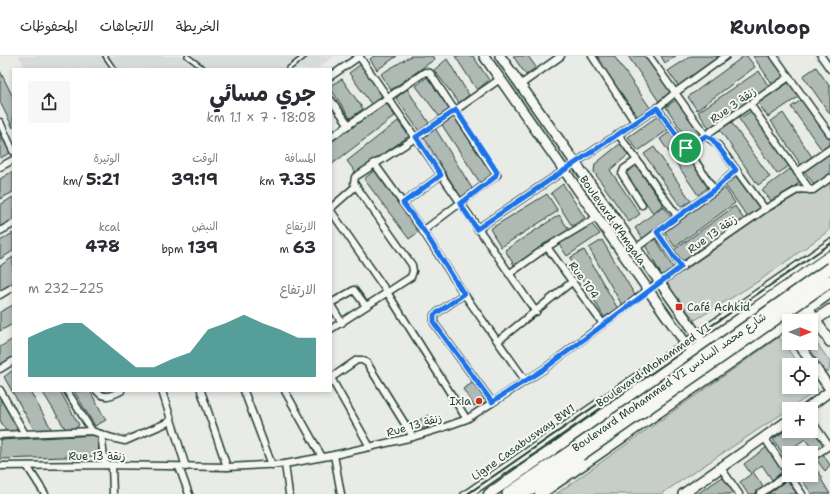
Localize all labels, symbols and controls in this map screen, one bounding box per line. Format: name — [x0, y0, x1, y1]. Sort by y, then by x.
text: Runloop — [730, 15, 810, 40]
text: المحفوظات — [20, 17, 78, 35]
text: الاتجاهات — [100, 17, 154, 35]
text: الخريطة — [176, 17, 219, 35]
text: جري مسائي — [210, 79, 316, 108]
button: share — [28, 81, 70, 123]
street label: Rue 3 زنقة — [707, 84, 759, 127]
text: 18:08 · 7 × 1.1 km — [207, 109, 316, 126]
pin — [669, 131, 703, 165]
icon: arrive — [675, 137, 697, 159]
text: الوتيرة — [93, 151, 120, 166]
text: الوقت — [192, 151, 218, 166]
text: المسافة — [285, 151, 316, 166]
text: 5:21 — [86, 168, 120, 190]
text: 39:19 — [171, 168, 218, 190]
text: 7.35 — [278, 168, 316, 190]
street label: Boulevard d'Amgala — [576, 173, 649, 268]
text: /km — [63, 174, 86, 189]
text: km — [259, 174, 278, 189]
street label: Rue 13 زنقة — [685, 212, 740, 257]
text: النبض — [192, 219, 218, 234]
text: الارتفاع — [285, 219, 316, 234]
text: kcal — [99, 220, 120, 235]
text: 478 — [85, 235, 120, 257]
text: 139 — [187, 236, 218, 258]
text: 63 — [293, 236, 316, 258]
text: bpm — [161, 242, 187, 257]
text: m — [279, 242, 293, 257]
street label: Rue 104 — [565, 259, 602, 302]
text: 225–232 m — [28, 280, 104, 297]
text: الارتفاع — [280, 281, 316, 298]
place label: Café Achkid — [687, 300, 750, 315]
marker: Café Achkid — [674, 302, 684, 312]
street label: Boulevard Mohammed VI شارع محمد السادس — [569, 309, 770, 456]
north arrow — [782, 314, 818, 350]
map controls — [782, 314, 818, 482]
street label: Boulevard Mohammed VI — [593, 320, 713, 411]
button: locate — [782, 358, 818, 394]
place label: Ixia — [449, 394, 471, 409]
marker: Ixia — [474, 396, 484, 406]
street label: Ligne Casabusway BW1 — [468, 401, 578, 484]
button: + — [782, 402, 818, 438]
street label: Rue 13 زنقة — [385, 410, 444, 441]
button: − — [782, 446, 818, 482]
street label: Rue 13 زنقة — [68, 449, 126, 464]

